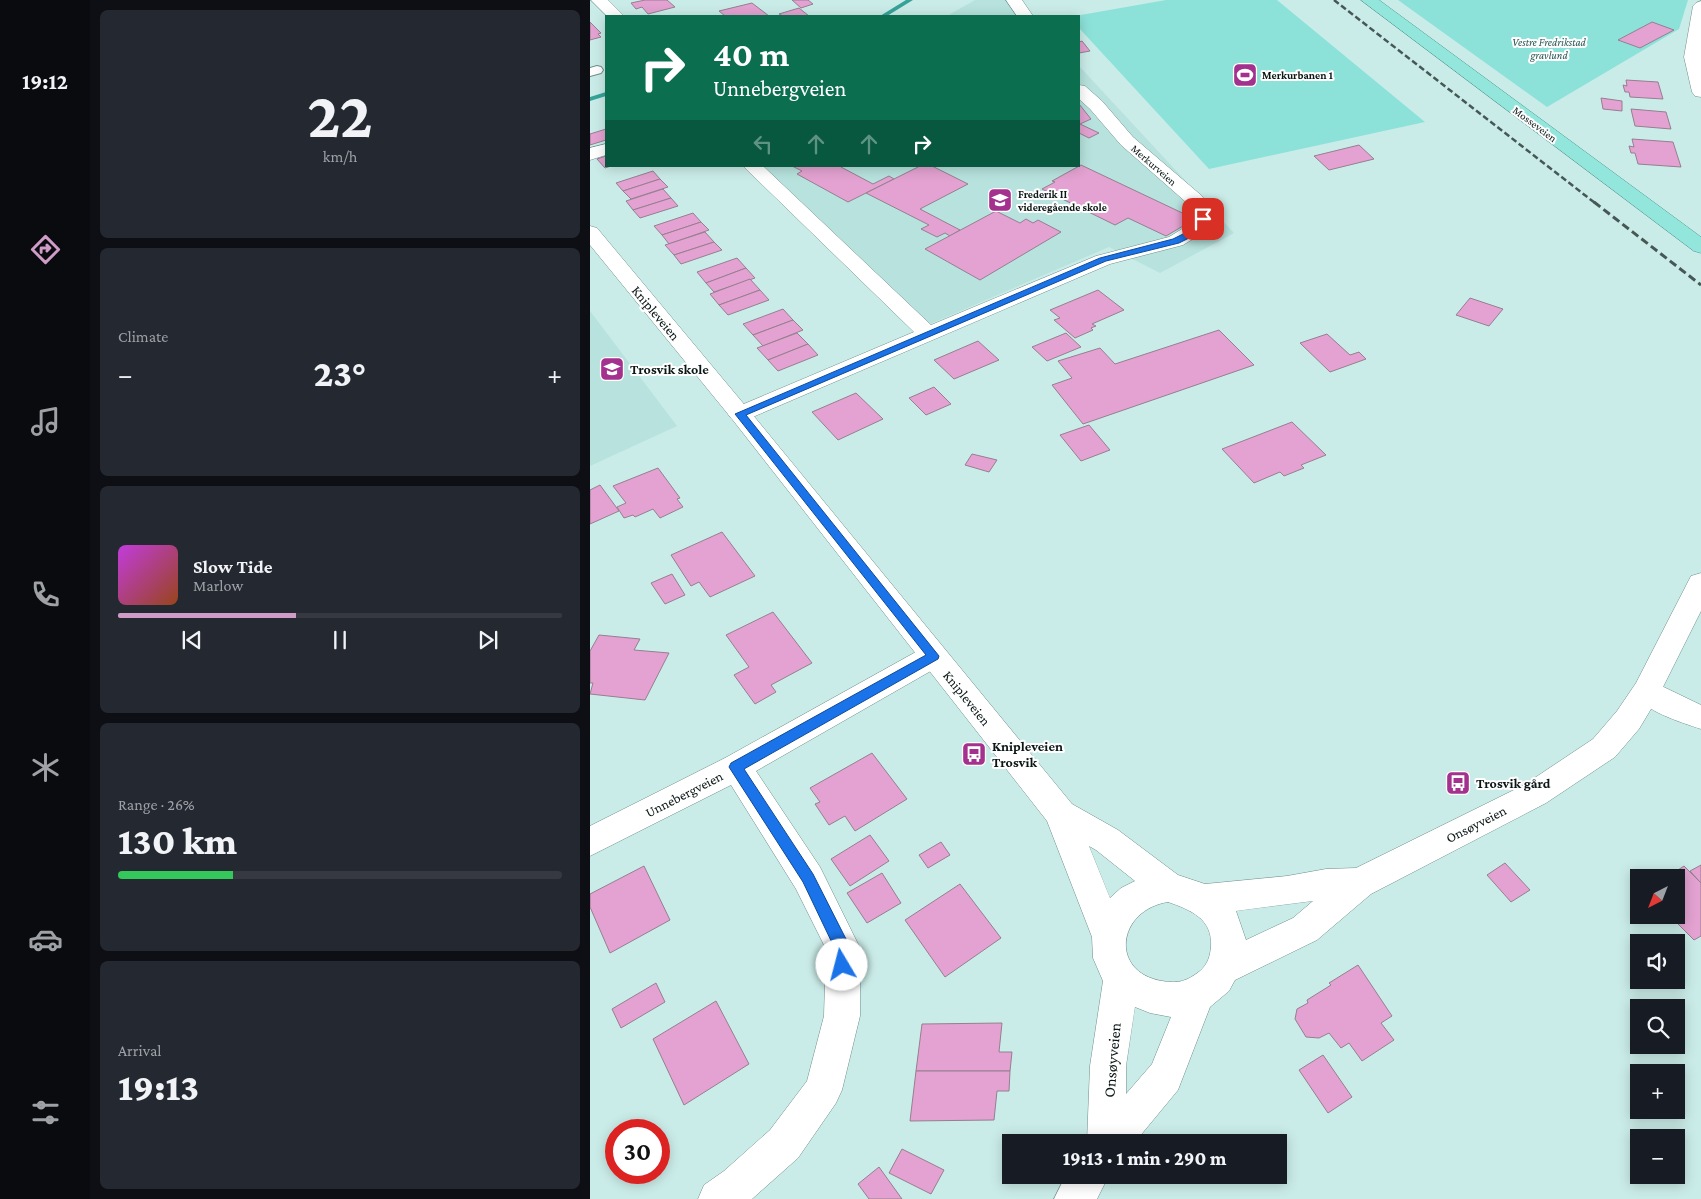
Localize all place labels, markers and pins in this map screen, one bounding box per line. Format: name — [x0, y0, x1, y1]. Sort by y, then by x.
sports icon: Merkurbanen 1 — [1232, 62, 1258, 88]
place label: Merkurbanen 1 — [1262, 69, 1333, 81]
school or university icon: Frederik II videregående skole — [987, 187, 1013, 213]
place label: Frederik II videregående skole — [1017, 188, 1107, 213]
pin — [1182, 198, 1224, 240]
school or university icon: Trosvik skole — [599, 356, 625, 382]
place label: Trosvik skole — [630, 361, 709, 377]
place label: Knipleveien Trosvik — [992, 738, 1063, 770]
bus stop icon: Knipleveien Trosvik — [961, 741, 987, 767]
bus stop icon: Trosvik gård — [1445, 770, 1471, 796]
place label: Trosvik gård — [1476, 775, 1551, 791]

